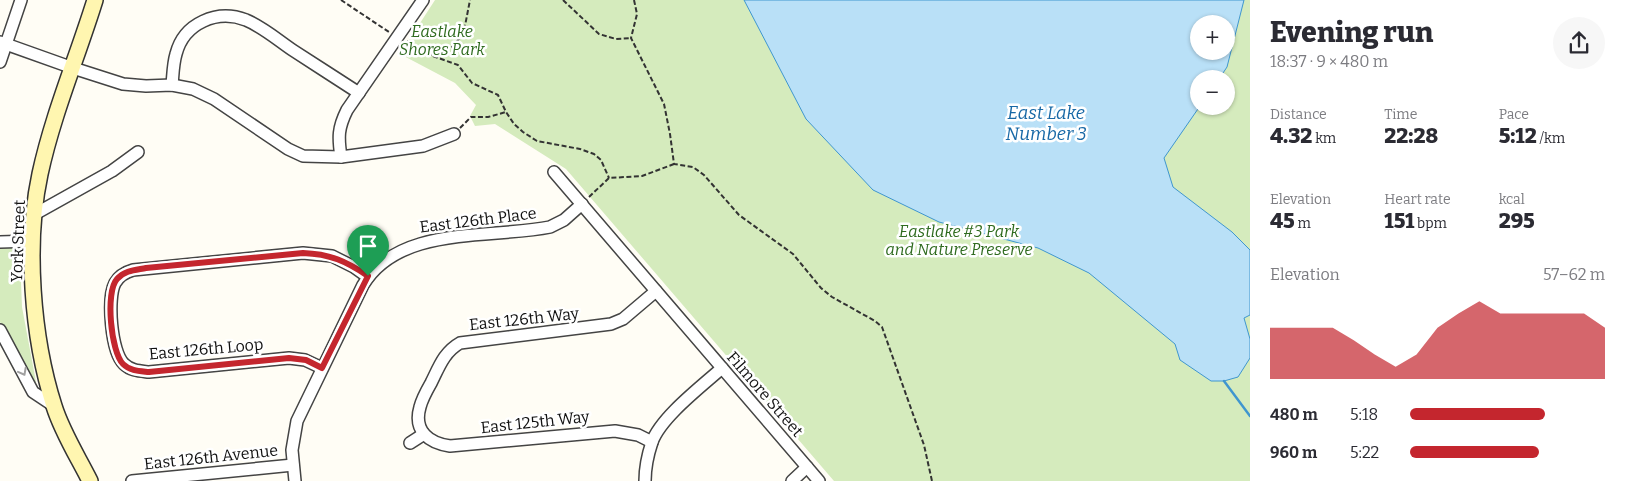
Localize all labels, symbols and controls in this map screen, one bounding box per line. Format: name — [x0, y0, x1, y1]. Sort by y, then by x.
map controls — [1190, 15, 1235, 115]
button: + — [1190, 15, 1235, 60]
text: Evening run — [1270, 16, 1433, 49]
button: share — [1553, 17, 1605, 69]
park label: Eastlake Shores Park — [399, 22, 485, 59]
text: 18:37 · 9 × 480 m — [1270, 52, 1388, 71]
button: − — [1190, 70, 1235, 115]
water label: East Lake Number 3 — [1005, 102, 1087, 145]
text: Distance — [1270, 106, 1327, 123]
text: Time — [1384, 106, 1417, 123]
text: Pace — [1499, 106, 1529, 123]
text: 4.32 — [1270, 123, 1312, 149]
text: 22:28 — [1384, 123, 1438, 149]
text: 5:12 — [1499, 123, 1537, 149]
text: km — [1312, 130, 1336, 147]
text: /km — [1537, 130, 1565, 147]
text: Elevation — [1270, 191, 1331, 208]
text: Heart rate — [1384, 191, 1451, 208]
text: kcal — [1499, 191, 1525, 208]
street label: York Street — [7, 199, 29, 283]
street label: East 126th Place — [418, 203, 538, 237]
text: 45 — [1270, 208, 1295, 234]
text: 151 — [1384, 208, 1414, 234]
text: 295 — [1499, 208, 1535, 234]
text: m — [1295, 215, 1311, 232]
text: bpm — [1414, 215, 1447, 232]
park label: Eastlake #3 Park and Nature Preserve — [885, 222, 1033, 259]
pin — [347, 225, 389, 276]
icon: arrive — [354, 232, 382, 260]
text: Elevation — [1270, 265, 1340, 284]
text: 57–62 m — [1543, 265, 1605, 284]
street label: East 126th Way — [468, 304, 580, 334]
street label: East 126th Loop — [148, 335, 264, 363]
street label: Filmore Street — [723, 348, 807, 441]
one-way arrow — [16, 367, 26, 376]
text: 480 m — [1270, 405, 1318, 424]
text: 5:18 — [1350, 405, 1378, 424]
street label: East 125th Way — [480, 407, 591, 437]
street label: East 126th Avenue — [143, 441, 279, 473]
text: 960 m — [1270, 443, 1317, 462]
text: 5:22 — [1350, 443, 1379, 462]

